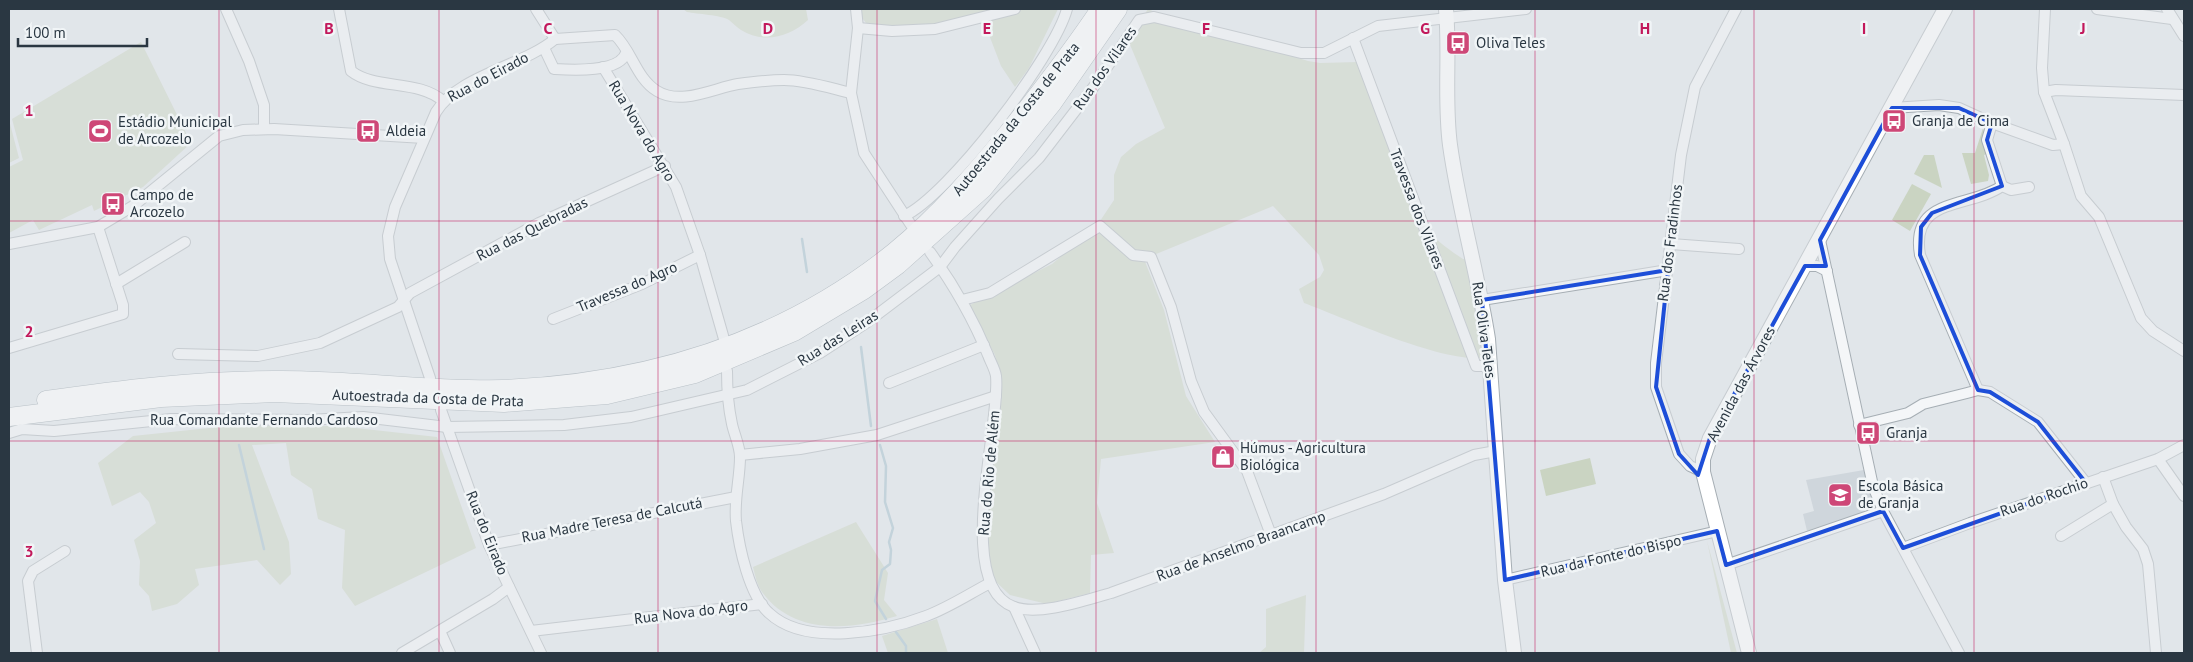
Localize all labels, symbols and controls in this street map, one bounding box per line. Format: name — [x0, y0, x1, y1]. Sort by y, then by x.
scale bar — [18, 15, 146, 47]
text: B — [324, 18, 334, 38]
text: C — [544, 18, 553, 38]
text: D — [763, 18, 773, 38]
text: E — [983, 18, 991, 38]
text: F — [1202, 18, 1210, 38]
text: G — [1420, 18, 1430, 38]
text: H — [1640, 18, 1650, 38]
text: I — [1862, 18, 1866, 38]
text: J — [2079, 18, 2086, 38]
street label: Rua dos Vilares — [1069, 22, 1140, 113]
text: 100 m — [25, 23, 66, 42]
bus stop icon: Oliva Teles — [1445, 30, 1471, 56]
place label: Oliva Teles — [1476, 33, 1545, 52]
street label: Autoestrada da Costa de Prata — [948, 38, 1083, 199]
street label: Rua do Eirado — [444, 47, 532, 106]
street label: Rua Nova do Agro — [605, 77, 680, 185]
text: 1 — [24, 100, 34, 120]
bus stop icon: Granja de Cima — [1881, 108, 1907, 134]
place label: Granja de Cima — [1912, 111, 2009, 130]
place label: Estádio Municipal de Arcozelo — [118, 112, 233, 148]
sports icon: Estádio Municipal de Arcozelo — [87, 118, 113, 144]
bus stop icon: Aldeia — [355, 118, 381, 144]
place label: Aldeia — [386, 121, 426, 140]
street label: Travessa dos Vilares — [1386, 146, 1449, 272]
street label: Rua dos Fradinhos — [1653, 183, 1686, 303]
place label: Campo de Arcozelo — [130, 185, 194, 221]
bus stop icon: Campo de Arcozelo — [100, 191, 126, 217]
street label: Rua das Quebradas — [473, 192, 591, 265]
street label: Travessa do Agro — [574, 257, 680, 316]
street label: Rua Oliva Teles — [1468, 280, 1501, 380]
street label: Rua das Leiras — [794, 305, 882, 370]
text: 2 — [24, 321, 34, 341]
street label: Avenida das Árvores — [1702, 323, 1779, 445]
street label: Autoestrada da Costa de Prata — [332, 385, 524, 410]
street label: Rua Comandante Fernando Cardoso — [150, 410, 378, 429]
street label: Rua do Rio de Além — [974, 410, 1003, 536]
bus stop icon: Granja — [1855, 420, 1881, 446]
place label: Granja — [1886, 423, 1927, 442]
place label: Húmus - Agricultura Biológica — [1240, 438, 1366, 474]
shop icon: Húmus - Agricultura Biológica — [1210, 444, 1236, 470]
street label: Rua do Rochio — [1997, 473, 2090, 520]
place label: Escola Básica de Granja — [1858, 476, 1943, 512]
school or university icon: Escola Básica de Granja — [1827, 482, 1853, 508]
street label: Rua do Eirado — [462, 488, 513, 578]
street label: Rua Madre Teresa de Calcutá — [520, 493, 704, 546]
street label: Rua de Anselmo Braancamp — [1154, 506, 1328, 585]
street label: Rua da Fonte do Bispo — [1539, 530, 1683, 581]
text: 3 — [24, 541, 34, 561]
street label: Rua Nova do Agro — [633, 595, 749, 628]

